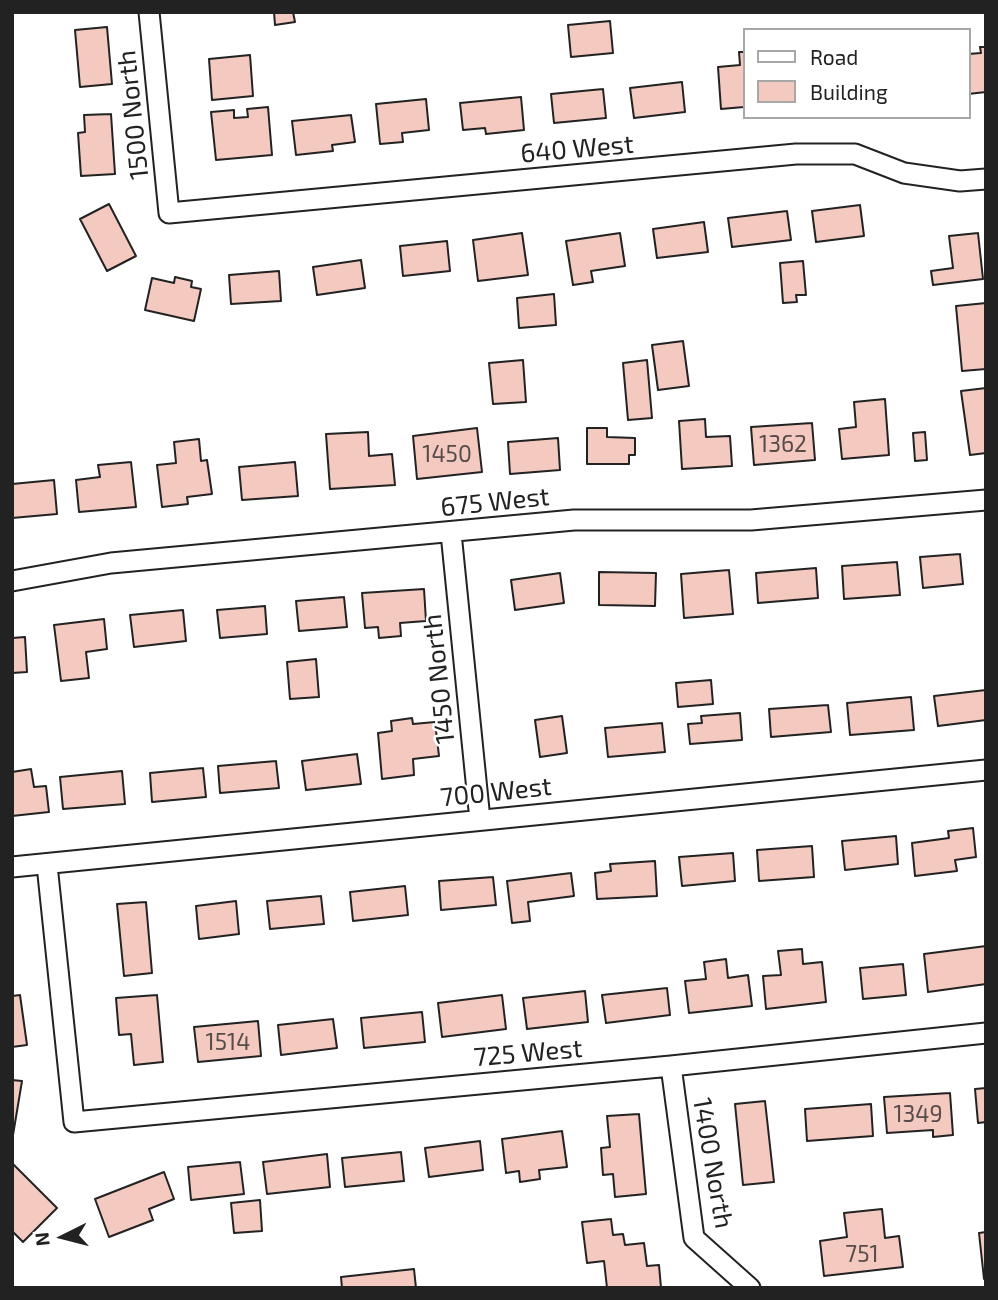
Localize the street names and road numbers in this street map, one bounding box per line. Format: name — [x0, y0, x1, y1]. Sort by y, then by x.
street label: 1500 North — [111, 49, 155, 181]
street label: 640 West — [519, 129, 635, 169]
street label: 675 West — [439, 481, 551, 523]
street label: 1450 North — [417, 613, 461, 745]
street label: 700 West — [439, 771, 553, 813]
street label: 725 West — [472, 1033, 584, 1073]
street label: 1400 North — [686, 1095, 740, 1231]

